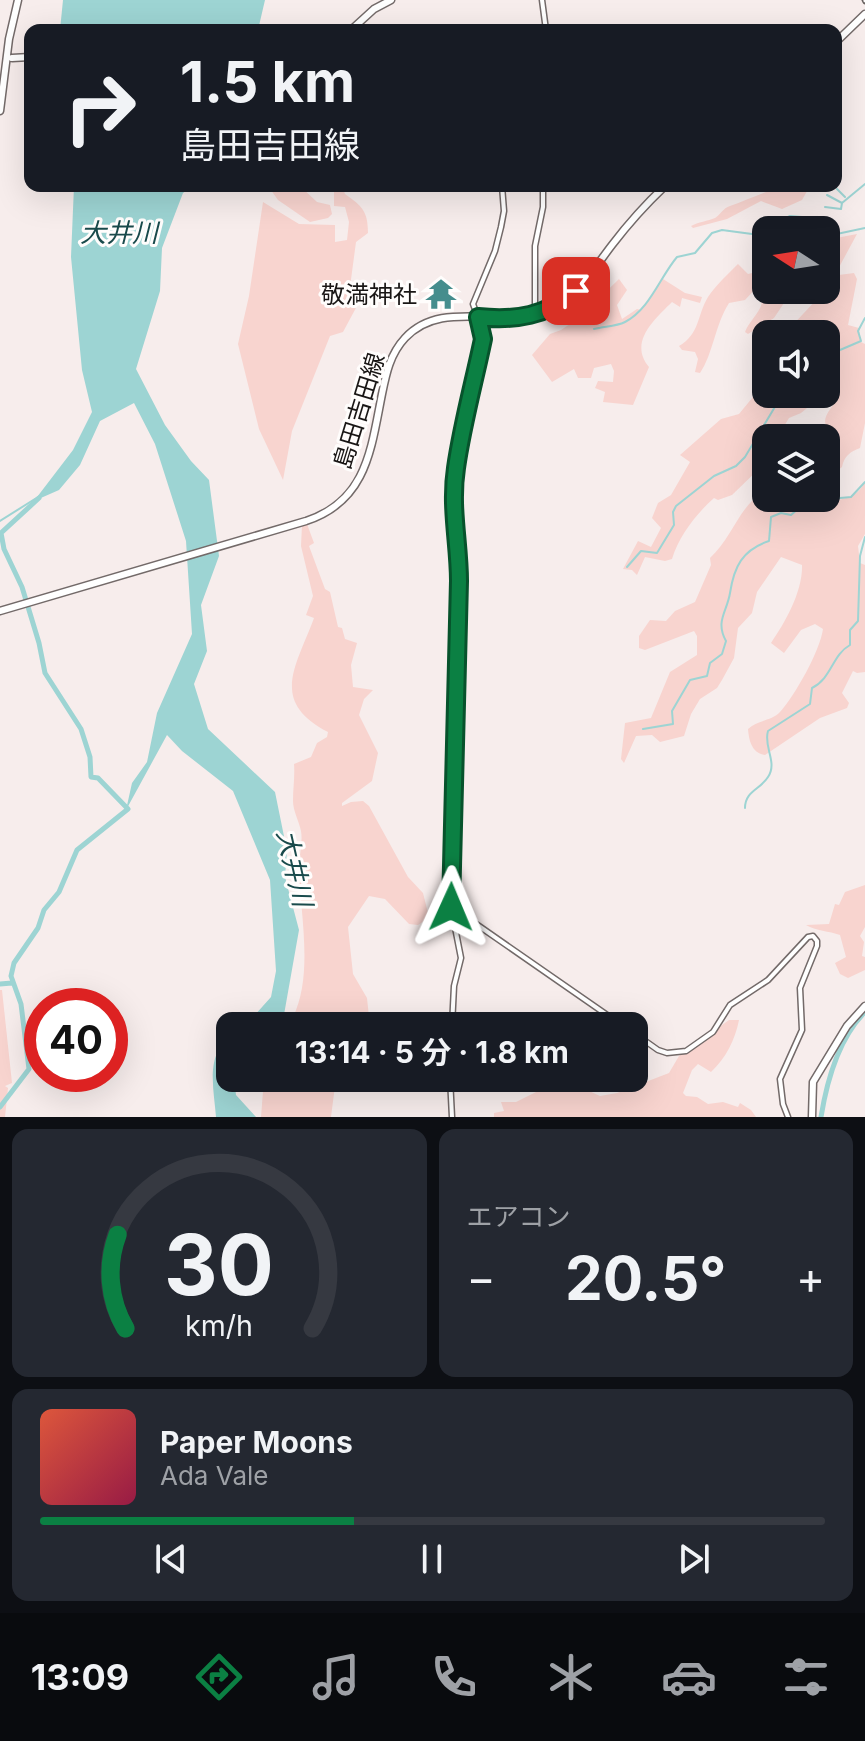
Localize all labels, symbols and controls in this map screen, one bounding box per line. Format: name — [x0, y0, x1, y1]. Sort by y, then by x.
text: 1.5 km — [180, 48, 355, 116]
icon: right — [48, 56, 152, 160]
text: 島田吉田線 — [180, 123, 360, 167]
north arrow — [752, 216, 840, 304]
map controls — [752, 216, 840, 512]
water label: 大井川 — [80, 217, 161, 248]
pin — [542, 257, 610, 325]
icon: arrive — [554, 269, 598, 313]
temple icon: 敬満神社 — [424, 277, 458, 311]
place label: 敬満神社 — [321, 280, 417, 309]
button: sound — [752, 320, 840, 408]
street label: 島田吉田線 — [328, 349, 390, 473]
button: layers — [752, 424, 840, 512]
water label: 大井川 — [271, 827, 320, 912]
position arrow — [409, 865, 493, 949]
speed limit sign: 40 — [24, 988, 128, 1092]
text: 13:14 · 5 分 · 1.8 km — [295, 1034, 569, 1070]
text: エアコン — [467, 1201, 571, 1232]
text: 30 — [164, 1214, 274, 1315]
text: 20.5° — [565, 1242, 727, 1314]
text: − — [467, 1251, 496, 1305]
text: + — [796, 1251, 825, 1305]
text: km/h — [185, 1308, 253, 1343]
text: Paper Moons — [160, 1424, 353, 1460]
text: Ada Vale — [160, 1460, 268, 1491]
icon: previous — [149, 1537, 193, 1581]
icon: pause — [410, 1537, 454, 1581]
icon: next — [672, 1537, 716, 1581]
icon: directions — [191, 1649, 247, 1705]
icon: music — [308, 1649, 364, 1705]
icon: phone — [426, 1649, 482, 1705]
icon: climate — [543, 1649, 599, 1705]
icon: car — [661, 1649, 717, 1705]
icon: filters — [778, 1649, 834, 1705]
text: 13:09 — [31, 1655, 129, 1699]

